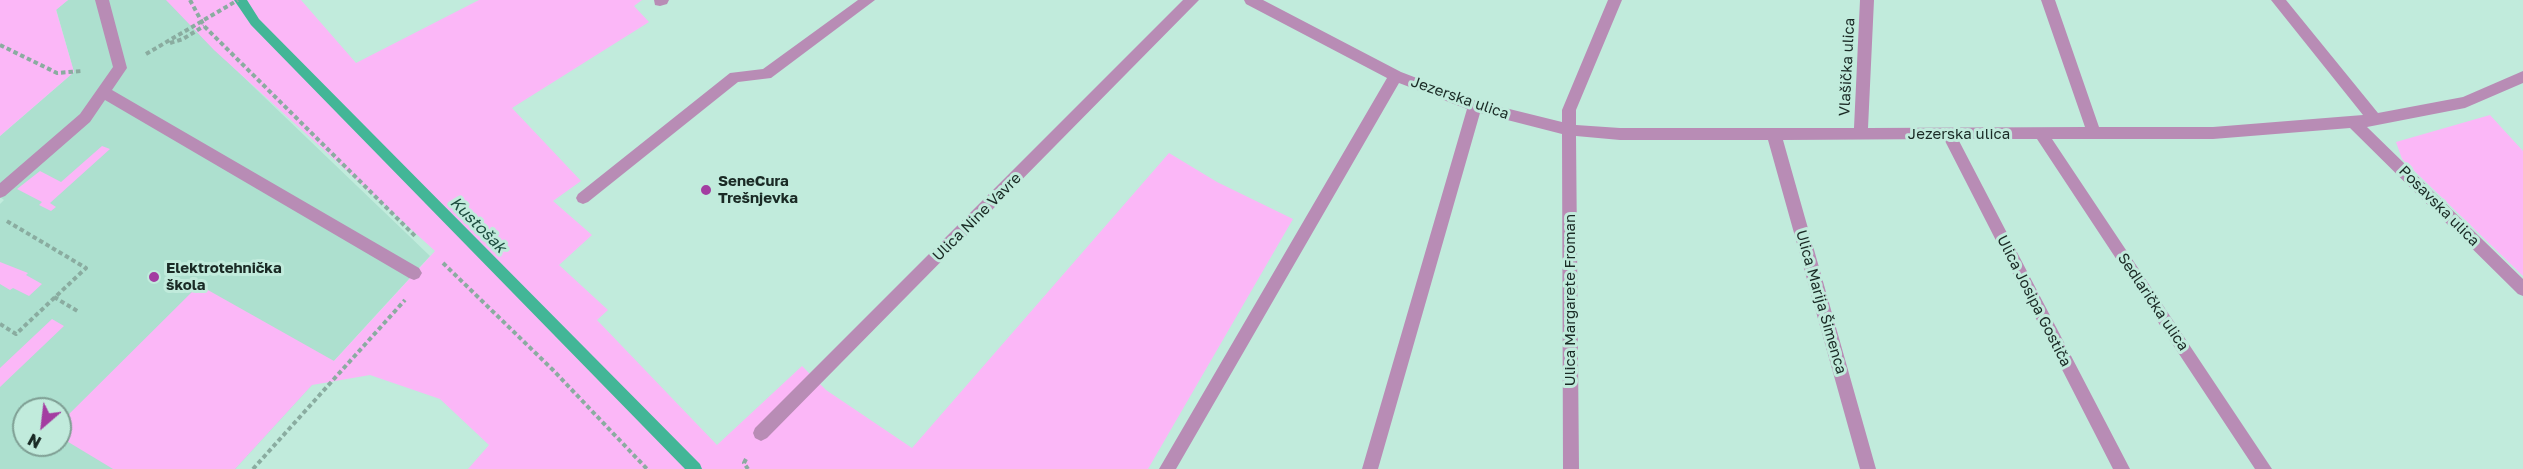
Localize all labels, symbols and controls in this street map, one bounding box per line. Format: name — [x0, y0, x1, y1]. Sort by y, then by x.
street label: Vlašička ulica — [1835, 17, 1859, 117]
street label: Jezerska ulica — [1409, 73, 1511, 123]
street label: Jezerska ulica — [1908, 125, 2010, 143]
street label: Posavska ulica — [2395, 162, 2483, 250]
street label: Ulica Nine Vavre — [929, 169, 1025, 265]
place label: SeneCura Trešnjevka — [718, 172, 798, 207]
marker: SeneCura Trešnjevka — [699, 183, 713, 197]
water label: Kustošak — [446, 193, 510, 257]
street label: Ulica Margarete Froman — [1561, 214, 1579, 386]
street label: Ulica Marija Šimenca — [1792, 228, 1850, 376]
street label: Ulica Josipa Gostiča — [1993, 232, 2075, 370]
street label: Sedlarička ulica — [2114, 250, 2192, 354]
place label: Elektrotehnička škola — [166, 259, 282, 294]
marker: Elektrotehnička škola — [147, 270, 161, 284]
north arrow — [12, 397, 72, 457]
text: N — [24, 429, 45, 453]

